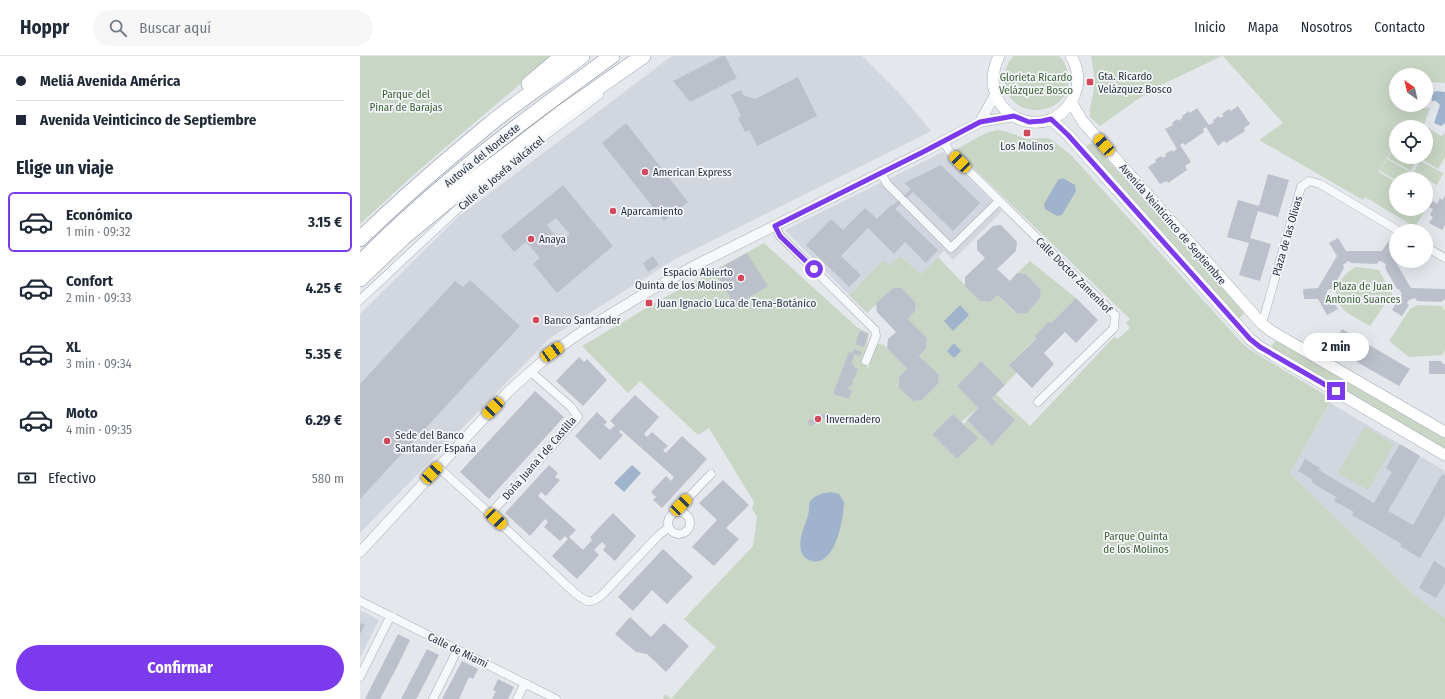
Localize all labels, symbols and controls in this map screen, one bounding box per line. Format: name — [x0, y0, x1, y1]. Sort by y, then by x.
search box — [93, 10, 373, 46]
text: Hoppr — [20, 16, 69, 39]
icon: search — [107, 17, 129, 39]
text: Buscar aquí — [139, 19, 211, 37]
text: Inicio — [1194, 19, 1226, 36]
text: Mapa — [1248, 19, 1279, 36]
text: Nosotros — [1301, 19, 1352, 36]
text: Contacto — [1374, 19, 1425, 36]
north arrow — [1389, 68, 1433, 112]
map controls — [1389, 68, 1433, 268]
place label: Gta. Ricardo Velázquez Bosco — [1098, 70, 1172, 96]
park label: Glorieta Ricardo Velázquez Bosco — [999, 71, 1073, 97]
text: Meliá Avenida América — [40, 72, 181, 90]
marker: Gta. Ricardo Velázquez Bosco — [1085, 77, 1095, 87]
park label: Parque del Pinar de Barajas — [369, 88, 443, 114]
text: Avenida Veinticinco de Septiembre — [40, 111, 256, 129]
button: locate — [1389, 120, 1433, 164]
street label: Autovía del Nordeste — [442, 121, 523, 190]
marker: Los Molinos — [1022, 128, 1032, 138]
car — [1092, 132, 1116, 158]
street label: Calle de Josefa Valcárcel — [456, 134, 547, 213]
place label: Los Molinos — [1000, 140, 1054, 153]
car — [947, 149, 973, 175]
text: Elige un viaje — [16, 157, 114, 179]
street label: Avenida Veinticinco de Septiembre — [1117, 161, 1229, 287]
place label: American Express — [653, 166, 732, 179]
marker: American Express — [640, 167, 650, 177]
button: + — [1389, 172, 1433, 216]
street label: Plaza de las Olivas — [1270, 194, 1305, 278]
icon: car — [18, 204, 54, 240]
place label: Aparcamiento — [621, 205, 683, 218]
text: Económico — [66, 206, 133, 224]
marker: Aparcamiento — [608, 206, 618, 216]
text: 3.15 € — [308, 213, 342, 231]
text: 1 min · 09:32 — [66, 224, 130, 239]
button: − — [1389, 224, 1433, 268]
place label: Anaya — [539, 233, 566, 246]
marker: Anaya — [526, 234, 536, 244]
street label: Calle Doctor Zamenhof — [1033, 235, 1115, 316]
route start — [805, 260, 823, 278]
place label: Espacio Abierto Quinta de los Molinos — [635, 266, 733, 292]
icon: car — [18, 270, 54, 306]
text: Confort — [66, 272, 113, 290]
marker: Espacio Abierto Quinta de los Molinos — [736, 273, 746, 283]
text: 4.25 € — [305, 279, 342, 297]
park label: Plaza de Juan Antonio Suances — [1326, 280, 1401, 306]
text: 2 min · 09:33 — [66, 290, 131, 305]
place label: Juan Ignacio Luca de Tena-Botánico — [657, 297, 816, 310]
marker: Juan Ignacio Luca de Tena-Botánico — [644, 298, 654, 308]
place label: Banco Santander — [544, 314, 621, 327]
marker: Banco Santander — [531, 315, 541, 325]
callout: 2 min — [1303, 333, 1369, 361]
icon: car — [18, 336, 54, 372]
text: XL — [66, 338, 81, 356]
text: 2 min — [1322, 339, 1350, 354]
car — [539, 340, 565, 364]
text: 5.35 € — [305, 345, 342, 363]
text: 3 min · 09:34 — [66, 356, 132, 371]
route end — [1327, 382, 1345, 400]
car — [480, 395, 506, 421]
icon: car — [18, 402, 54, 438]
text: Moto — [66, 404, 98, 422]
text: 6.29 € — [305, 411, 342, 429]
place label: Invernadero — [826, 413, 881, 426]
street label: Doña Juana I de Castilla — [500, 414, 579, 503]
marker: Invernadero — [813, 414, 823, 424]
text: 4 min · 09:35 — [66, 422, 132, 437]
place label: Sede del Banco Santander España — [395, 429, 476, 455]
marker: Sede del Banco Santander España — [382, 436, 392, 446]
car — [419, 460, 445, 486]
icon: cash — [16, 467, 38, 489]
text: Efectivo — [48, 469, 96, 487]
text: 580 m — [312, 471, 344, 486]
car — [668, 492, 694, 518]
car — [483, 506, 509, 532]
park label: Parque Quinta de los Molinos — [1103, 530, 1169, 556]
street label: Calle de Miami — [425, 630, 490, 671]
button: Confirmar — [16, 645, 344, 691]

